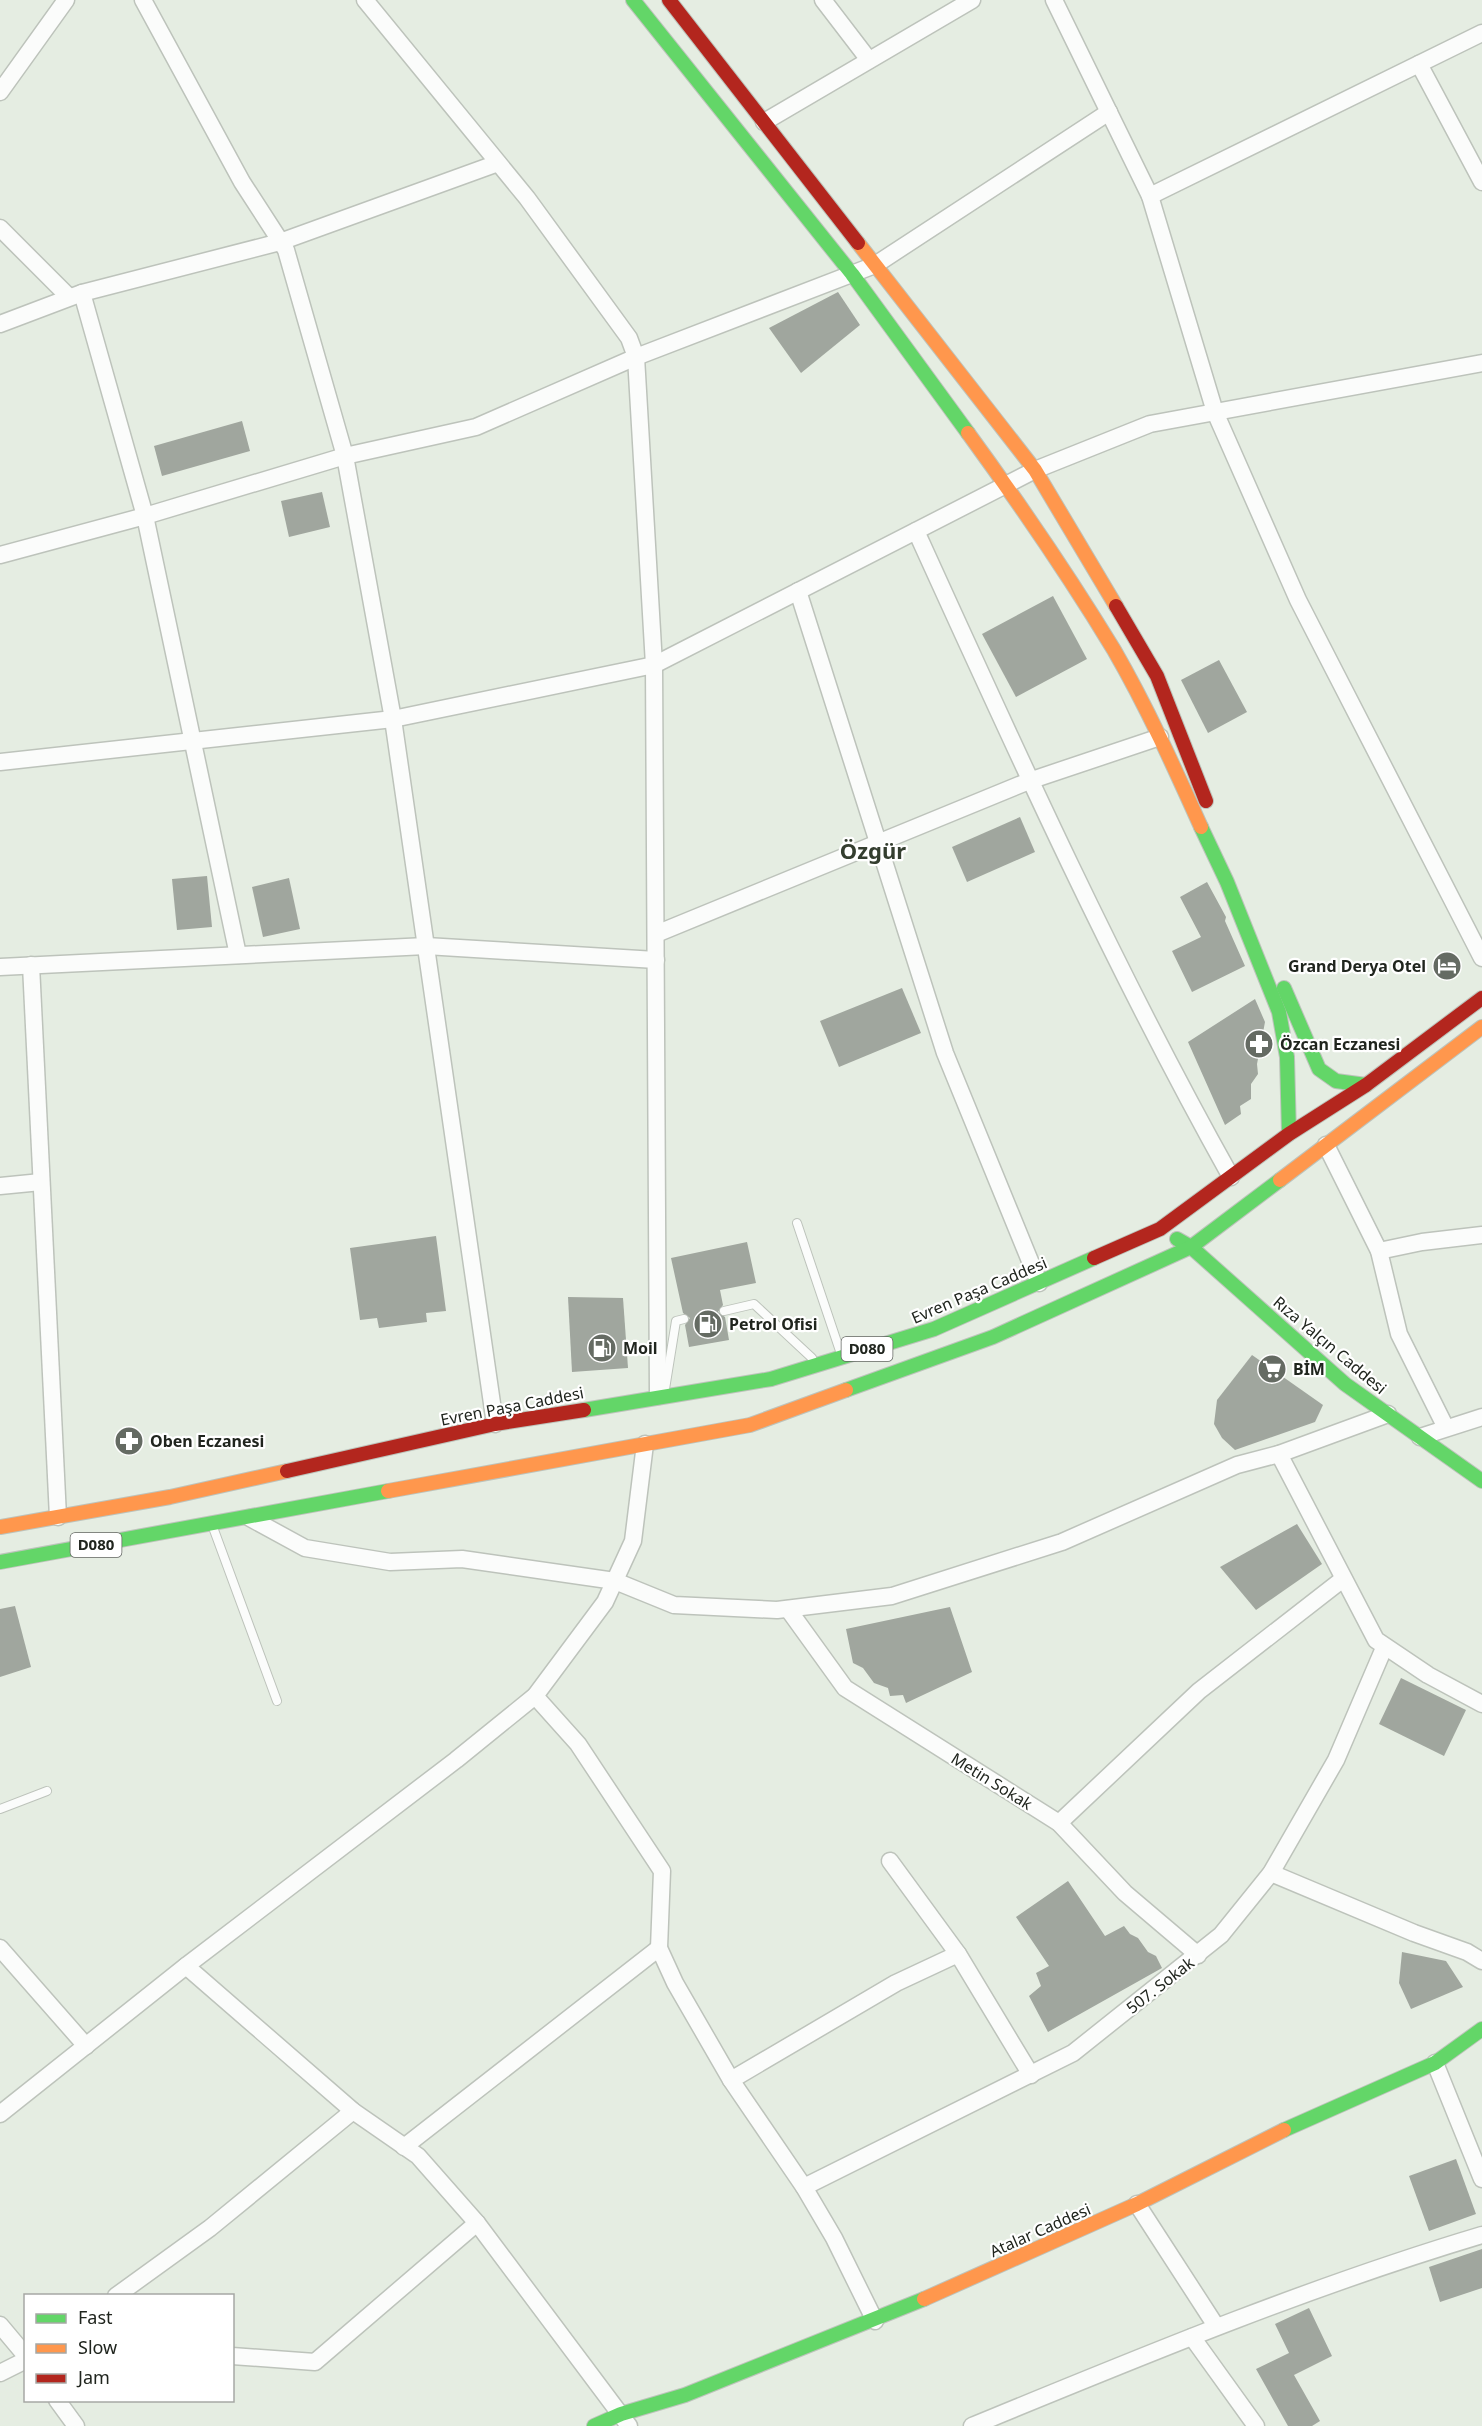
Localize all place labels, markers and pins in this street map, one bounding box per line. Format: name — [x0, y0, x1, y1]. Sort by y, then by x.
hotel icon: Grand Derya Otel — [1431, 950, 1463, 982]
place label: Grand Derya Otel — [1288, 955, 1426, 977]
pharmacy icon: Özcan Eczanesi — [1243, 1028, 1275, 1060]
place label: Özcan Eczanesi — [1280, 1033, 1400, 1055]
fuel station icon: Petrol Ofisi — [692, 1308, 724, 1340]
place label: Petrol Ofisi — [729, 1313, 818, 1335]
fuel station icon: Moil — [586, 1332, 618, 1364]
place label: Moil — [623, 1337, 658, 1359]
supermarket icon: BİM — [1256, 1353, 1288, 1385]
place label: BİM — [1293, 1358, 1325, 1380]
pharmacy icon: Oben Eczanesi — [113, 1425, 145, 1457]
place label: Oben Eczanesi — [150, 1430, 264, 1452]

